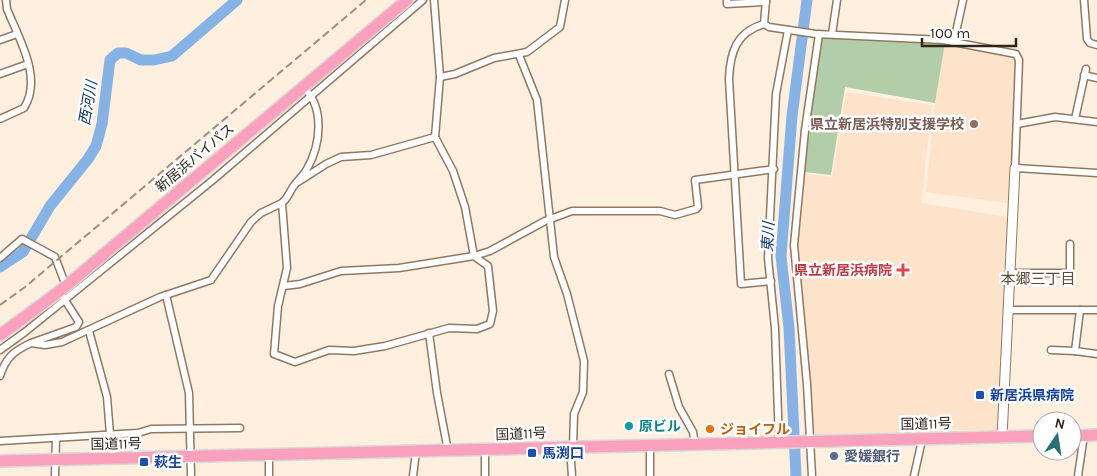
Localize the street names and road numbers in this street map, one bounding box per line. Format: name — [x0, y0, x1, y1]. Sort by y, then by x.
street label: 新居浜バイパス — [152, 120, 238, 196]
street label: 国道11号 — [900, 415, 952, 433]
street label: 国道11号 — [495, 425, 547, 443]
street label: 国道11号 — [90, 435, 142, 453]

